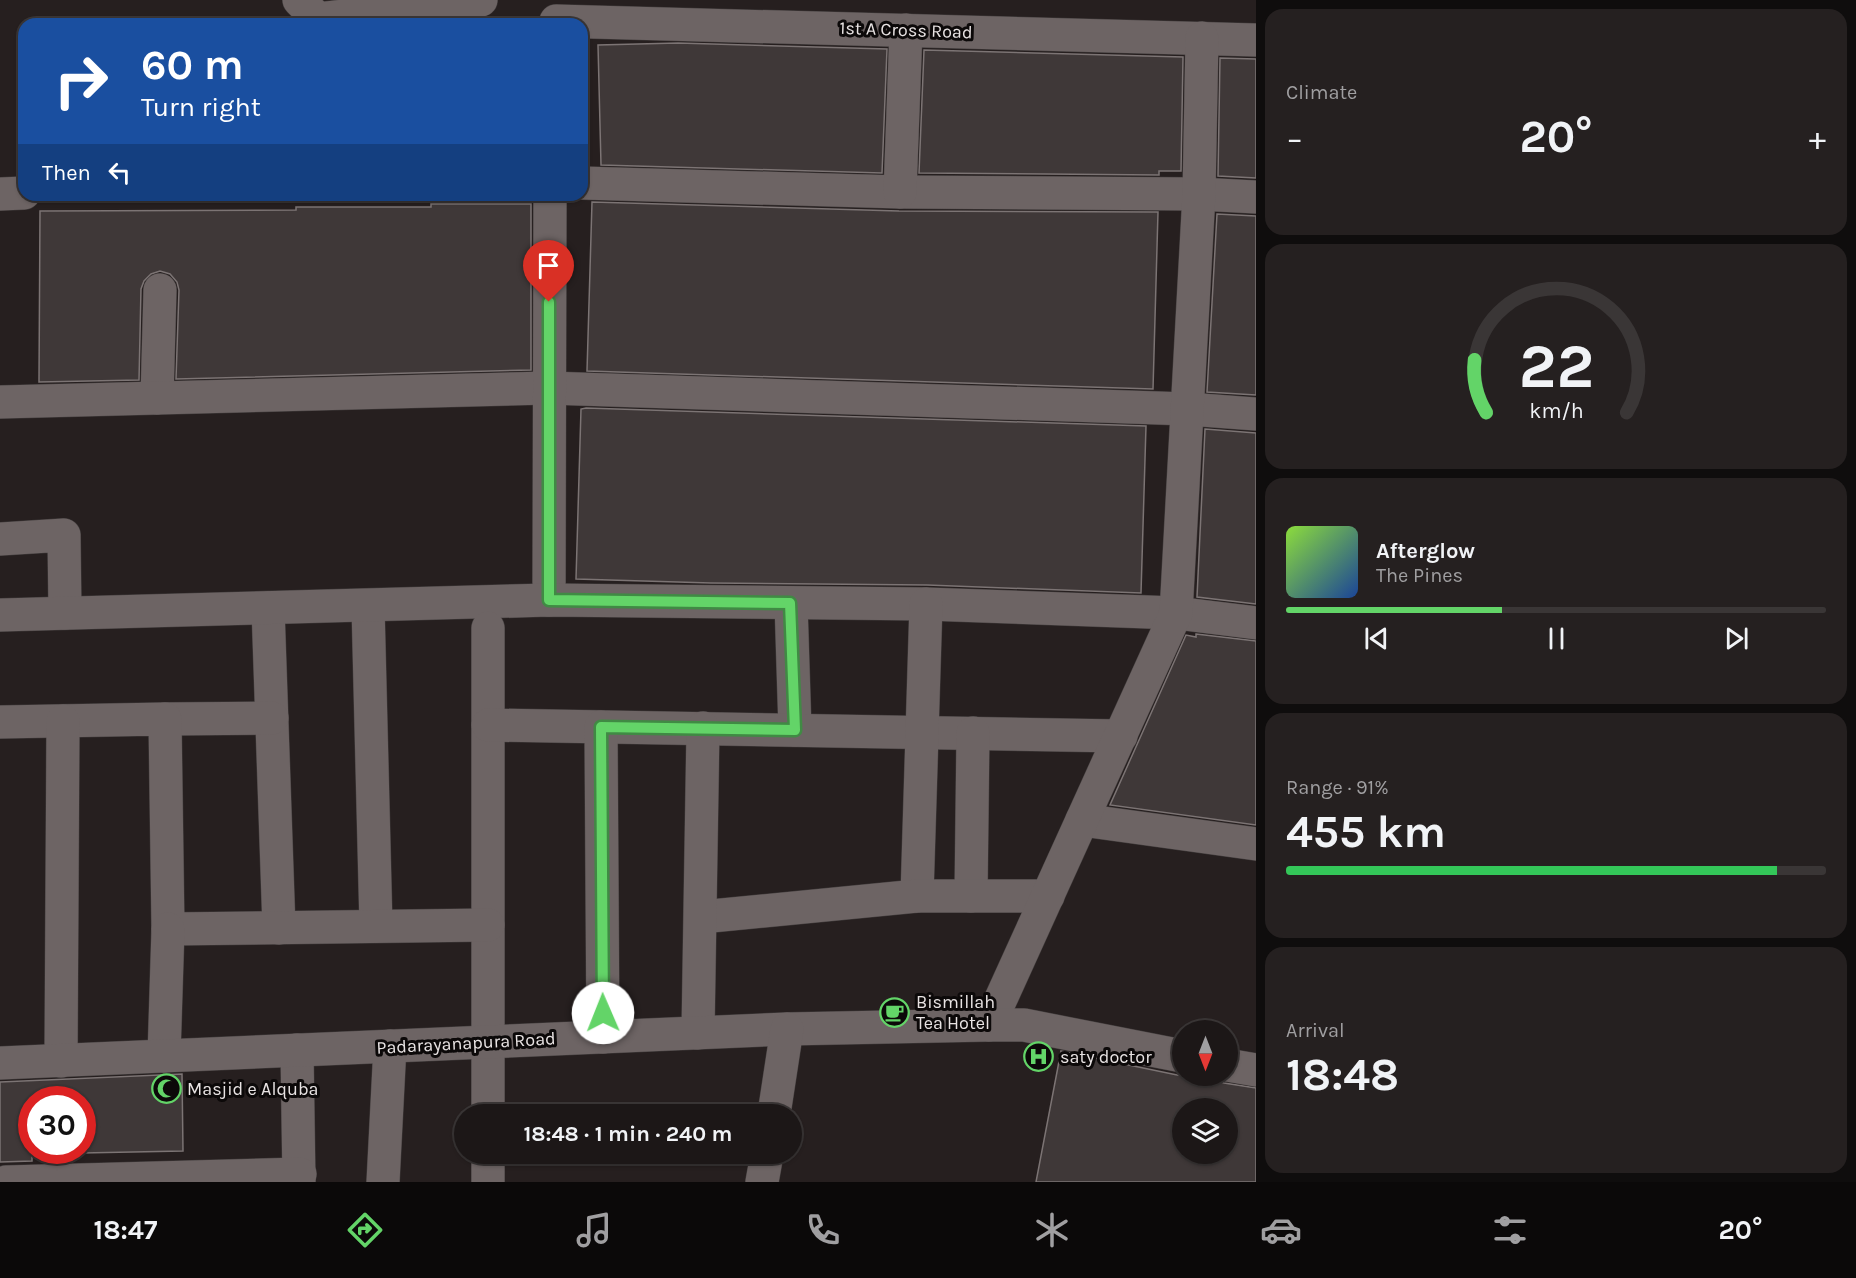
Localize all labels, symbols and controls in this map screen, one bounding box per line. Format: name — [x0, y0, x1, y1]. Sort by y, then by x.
street label: 1st A Cross Road — [839, 17, 973, 43]
text: 60 m — [141, 40, 244, 90]
icon: right — [42, 42, 120, 120]
text: Climate — [1286, 81, 1357, 104]
text: Turn right — [141, 91, 261, 123]
text: 20° — [1519, 111, 1593, 163]
text: − — [1286, 119, 1303, 157]
text: + — [1809, 119, 1826, 157]
icon: left — [103, 156, 136, 189]
text: Then — [42, 160, 91, 186]
pin — [523, 240, 574, 302]
icon: arrive — [532, 249, 565, 282]
text: 22 — [1518, 331, 1594, 404]
text: km/h — [1529, 399, 1583, 424]
text: Afterglow — [1376, 538, 1475, 564]
text: The Pines — [1376, 564, 1463, 587]
icon: previous — [1360, 622, 1393, 655]
icon: pause — [1540, 622, 1573, 655]
icon: next — [1720, 622, 1753, 655]
text: Range · 91% — [1286, 776, 1389, 799]
text: 455 km — [1286, 806, 1446, 858]
position arrow — [571, 981, 635, 1045]
place label: Bismillah Tea Hotel — [916, 991, 995, 1034]
cafe icon: Bismillah Tea Hotel — [879, 996, 911, 1028]
text: Arrival — [1286, 1019, 1345, 1042]
north arrow — [1172, 1020, 1238, 1086]
map controls — [1172, 1020, 1238, 1164]
street label: Padarayanapura Road — [376, 1027, 556, 1059]
hospital icon: saty doctor — [1023, 1041, 1055, 1073]
place label: saty doctor — [1060, 1046, 1152, 1068]
text: 18:48 — [1286, 1049, 1399, 1101]
mosque icon: Masjid e Alquba — [150, 1073, 182, 1105]
place label: Masjid e Alquba — [187, 1078, 318, 1100]
speed limit sign: 30 — [18, 1086, 96, 1164]
button: layers — [1172, 1098, 1238, 1164]
text: 18:48 · 1 min · 240 m — [524, 1121, 733, 1147]
icon: directions — [344, 1209, 386, 1251]
icon: music — [573, 1209, 615, 1251]
icon: phone — [802, 1209, 844, 1251]
icon: climate — [1031, 1209, 1073, 1251]
icon: car — [1260, 1209, 1302, 1251]
icon: filters — [1489, 1209, 1531, 1251]
text: 18:47 — [94, 1214, 157, 1246]
text: 20° — [1718, 1214, 1762, 1246]

